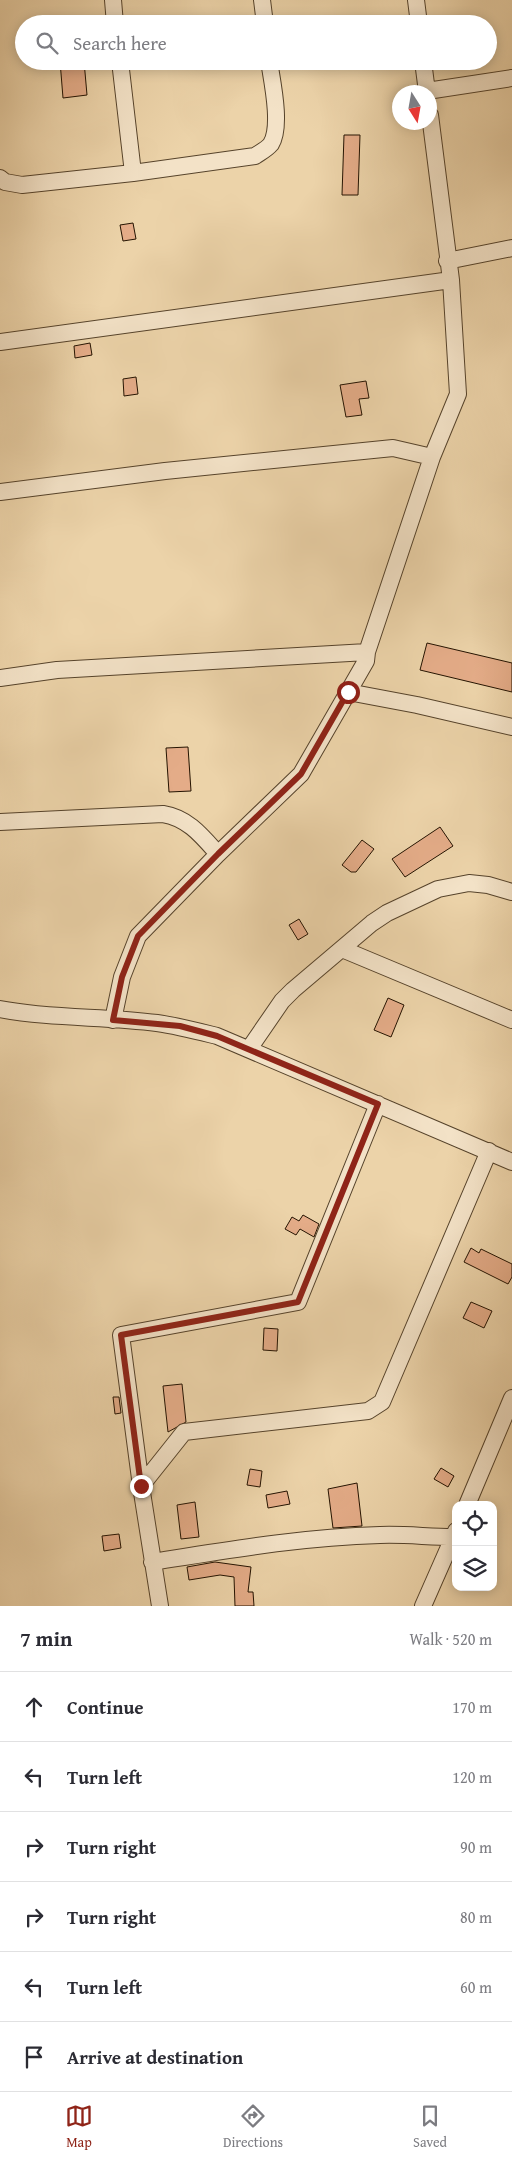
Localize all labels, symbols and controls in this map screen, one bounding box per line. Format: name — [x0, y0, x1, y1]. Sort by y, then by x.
search box — [15, 15, 497, 70]
icon: search — [33, 29, 61, 57]
text: Search here — [73, 29, 167, 57]
north arrow — [392, 85, 437, 130]
route start — [337, 681, 360, 704]
route end — [130, 1475, 153, 1498]
map controls — [452, 1501, 497, 1591]
button: locate — [452, 1501, 497, 1546]
button: layers — [452, 1546, 497, 1591]
text: 7 min — [20, 1623, 72, 1654]
text: Walk · 520 m — [409, 1627, 492, 1651]
icon: ahead — [20, 1693, 48, 1721]
text: Continue — [67, 1693, 144, 1721]
text: 170 m — [452, 1695, 492, 1719]
icon: left — [20, 1763, 48, 1791]
text: Turn left — [67, 1763, 142, 1791]
text: 120 m — [452, 1765, 492, 1789]
icon: right — [20, 1833, 48, 1861]
text: Turn right — [67, 1833, 156, 1861]
text: 90 m — [460, 1835, 492, 1859]
icon: right — [20, 1903, 48, 1931]
text: Turn right — [67, 1903, 156, 1931]
text: 80 m — [460, 1905, 492, 1929]
icon: left — [20, 1973, 48, 2001]
text: Turn left — [67, 1973, 142, 2001]
text: 60 m — [460, 1975, 492, 1999]
icon: arrive — [20, 2043, 48, 2071]
text: Arrive at destination — [67, 2043, 243, 2071]
tab: Map — [65, 2102, 93, 2152]
tab: Directions — [223, 2102, 283, 2152]
tab: Saved — [413, 2102, 447, 2152]

